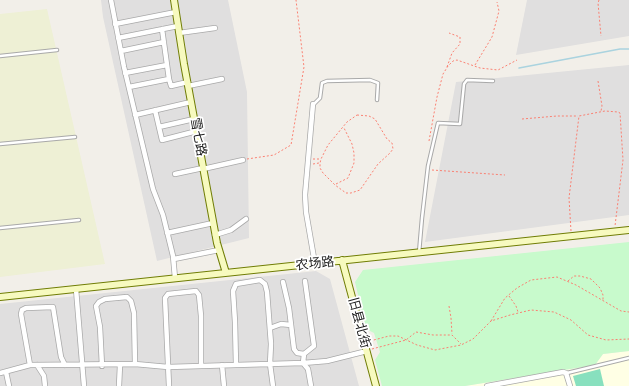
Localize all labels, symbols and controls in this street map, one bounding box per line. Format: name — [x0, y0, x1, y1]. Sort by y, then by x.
street label: 雪七路 — [187, 116, 209, 158]
street label: 农场路 — [295, 254, 335, 274]
street label: 旧县北街 — [345, 296, 373, 350]

